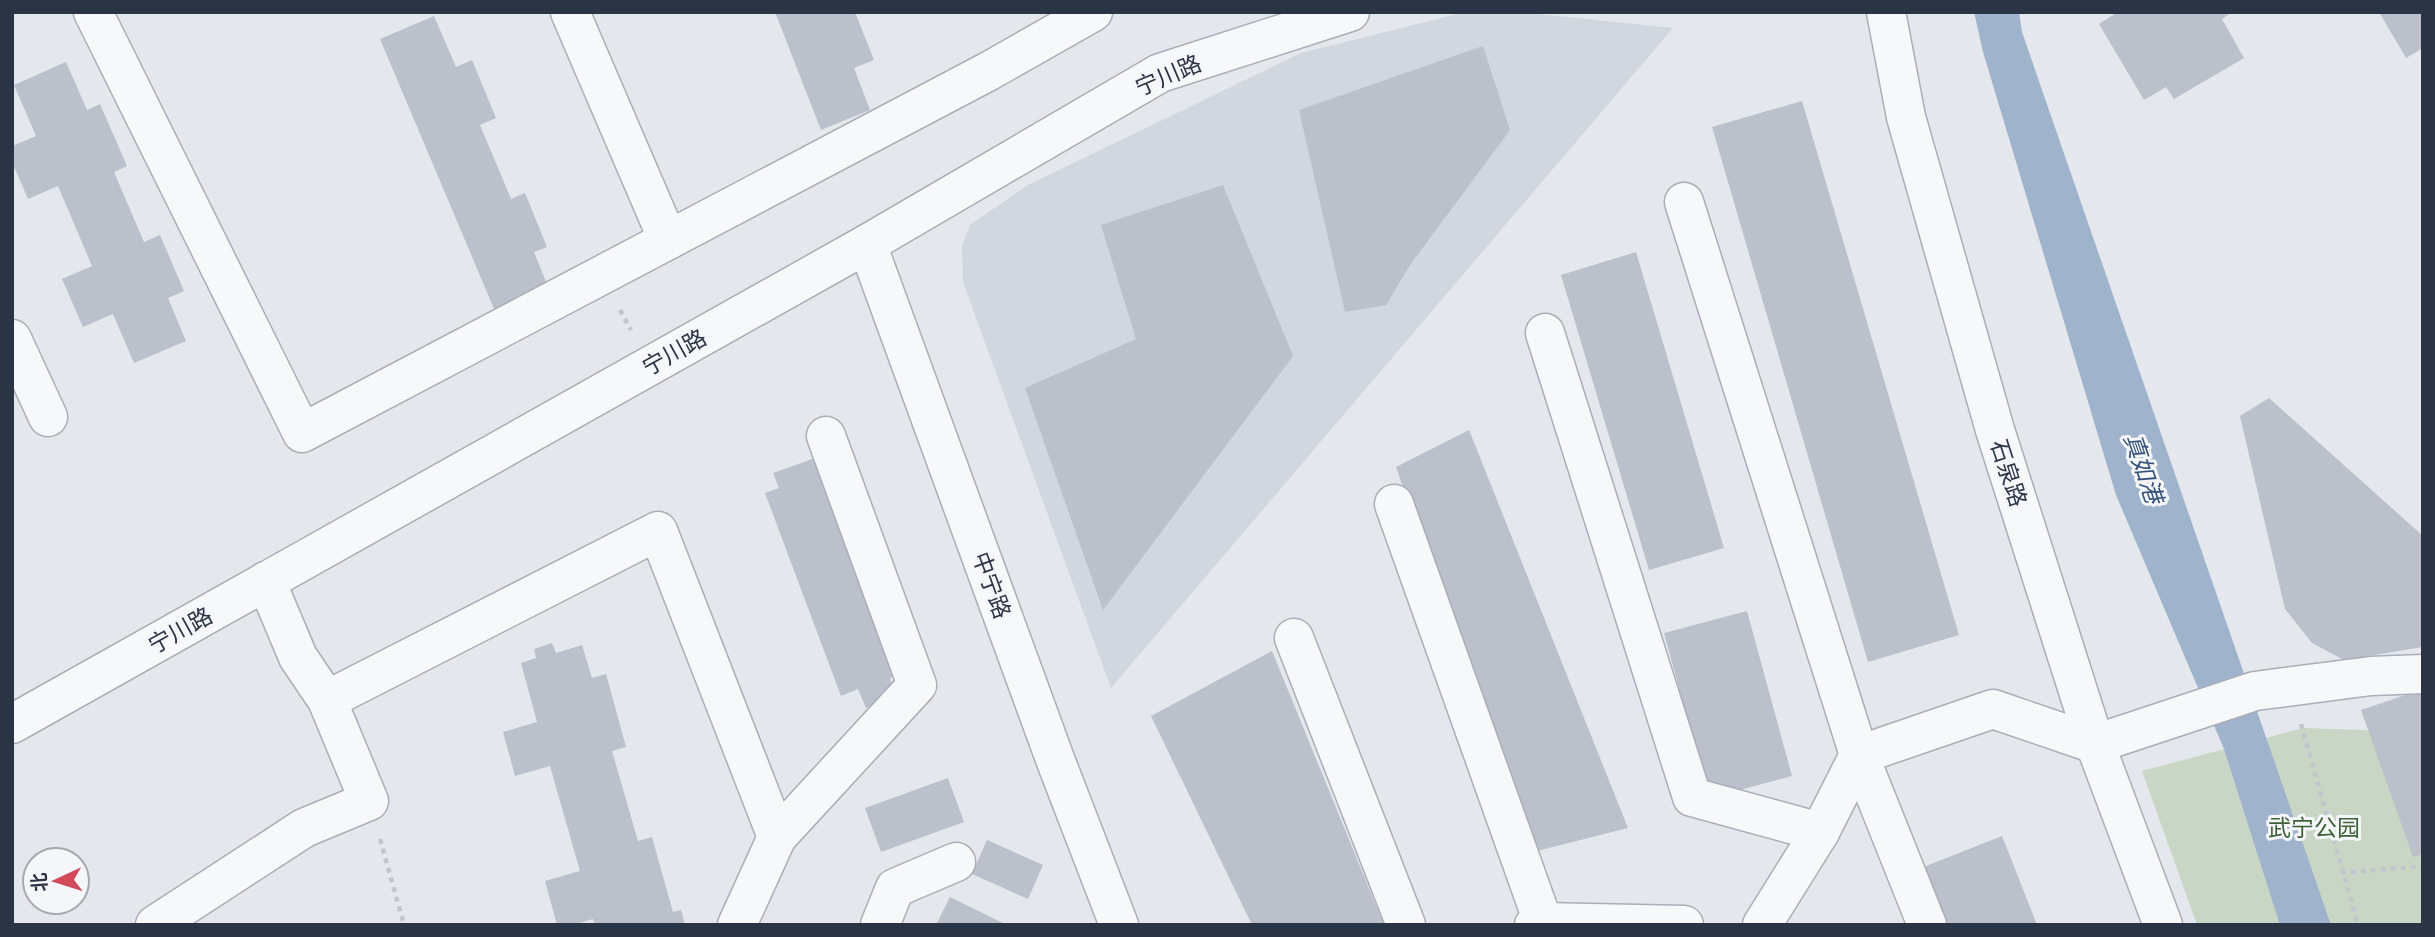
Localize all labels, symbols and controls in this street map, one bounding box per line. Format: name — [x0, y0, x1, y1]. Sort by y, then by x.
street label: 宁川路 — [1131, 48, 1205, 102]
street label: 宁川路 — [637, 323, 711, 381]
water label: 真如港 — [2118, 429, 2171, 510]
street label: 石泉路 — [1985, 436, 2033, 510]
street label: 中宁路 — [967, 548, 1017, 622]
street label: 宁川路 — [143, 601, 217, 659]
park label: 武宁公园 — [2268, 813, 2360, 842]
north arrow — [21, 846, 91, 916]
text: 北 — [26, 872, 52, 893]

